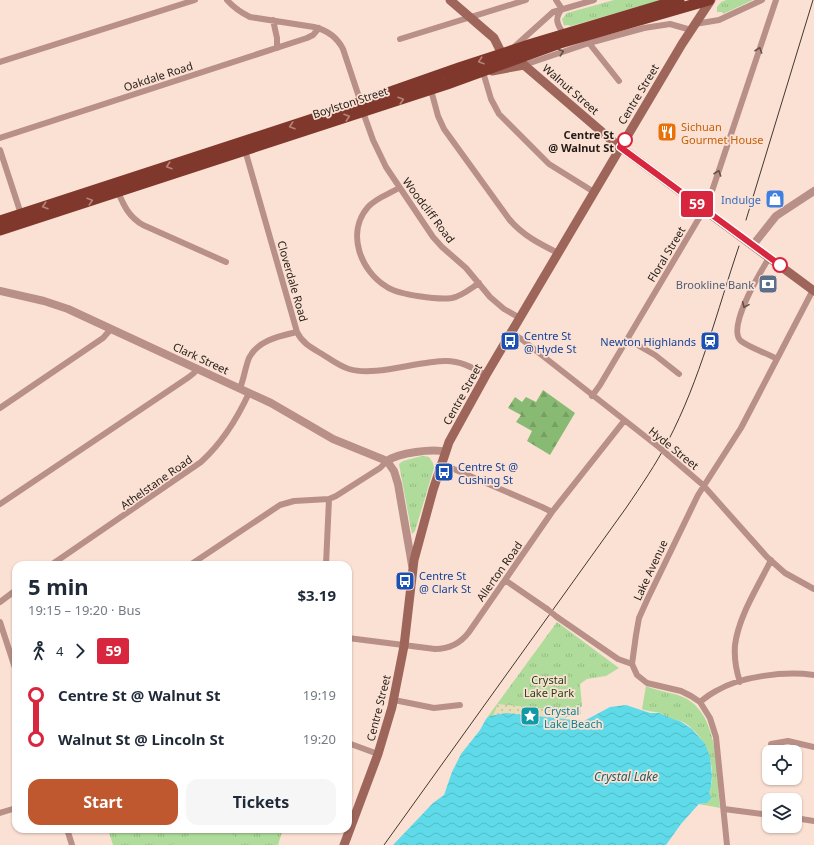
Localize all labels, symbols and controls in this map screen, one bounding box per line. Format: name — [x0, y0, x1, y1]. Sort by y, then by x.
one-way arrow — [754, 46, 763, 53]
one-way arrow — [557, 49, 564, 57]
one-way arrow — [478, 56, 485, 64]
street label: Oakdale Road — [121, 58, 195, 94]
street label: Walnut Street — [540, 60, 602, 118]
street label: Centre Street — [614, 61, 662, 127]
street label: Boylston Street — [310, 83, 390, 121]
one-way arrow — [397, 96, 404, 105]
one-way arrow — [343, 113, 350, 122]
place label: Sichuan Gourmet House — [681, 119, 763, 147]
one-way arrow — [289, 121, 296, 130]
restaurant icon: Sichuan Gourmet House — [656, 121, 678, 143]
place label: Centre St @ Walnut St — [548, 127, 614, 155]
marker: Centre St @ Walnut St — [617, 132, 633, 148]
one-way arrow — [165, 161, 172, 170]
one-way arrow — [713, 170, 722, 177]
street label: Woodcliff Road — [400, 174, 458, 246]
shop icon: Indulge — [764, 188, 786, 210]
line badge: 59 — [679, 191, 715, 217]
place label: Indulge — [721, 192, 761, 207]
text: 59 — [689, 194, 705, 213]
one-way arrow — [87, 197, 94, 205]
one-way arrow — [42, 201, 49, 210]
street label: Floral Street — [644, 223, 688, 284]
street label: Cloverdale Road — [274, 239, 312, 323]
unlabelled marker — [772, 257, 788, 273]
bank icon: Brookline Bank — [757, 273, 779, 295]
place label: Brookline Bank — [676, 277, 754, 292]
one-way arrow — [742, 300, 750, 308]
place label: Centre St @ Hyde St — [524, 328, 576, 356]
bus stop icon: Centre St @ Hyde St — [499, 330, 521, 352]
station icon: Newton Highlands — [699, 330, 721, 352]
place label: Newton Highlands — [600, 334, 696, 349]
street label: Clark Street — [171, 339, 231, 377]
street label: Centre Street — [439, 361, 485, 427]
street label: Hyde Street — [646, 423, 702, 473]
street label: Athelstane Road — [117, 452, 195, 512]
place label: Centre St @ Cushing St — [458, 459, 518, 487]
bus stop icon: Centre St @ Cushing St — [433, 461, 455, 483]
street label: Lake Avenue — [629, 537, 671, 603]
street label: Allerton Road — [473, 538, 525, 604]
place label: Centre St @ Clark St — [419, 568, 471, 596]
bus stop icon: Centre St @ Clark St — [394, 570, 416, 592]
text: 5 min — [28, 571, 89, 601]
text: $3.19 — [297, 585, 336, 605]
text: 19:15 – 19:20 · Bus — [28, 601, 141, 619]
icon: walk — [28, 640, 50, 662]
icon: forward — [69, 640, 91, 662]
text: 59 — [105, 641, 121, 660]
text: 4 — [56, 642, 63, 660]
park label: Crystal Lake Park — [524, 672, 574, 700]
street label: Centre Street — [362, 673, 394, 743]
text: Centre St @ Walnut St — [58, 685, 221, 705]
text: 19:19 — [303, 686, 336, 704]
place label: Crystal Lake Beach — [544, 703, 602, 731]
place icon: Crystal Lake Beach — [519, 705, 541, 727]
text: Walnut St @ Lincoln St — [58, 729, 224, 749]
text: 19:20 — [303, 730, 336, 748]
map controls — [762, 745, 802, 833]
button: locate — [762, 745, 802, 785]
water label: Crystal Lake — [594, 768, 658, 785]
button: Start — [28, 779, 178, 825]
button: Tickets — [186, 779, 336, 825]
button: layers — [762, 793, 802, 833]

